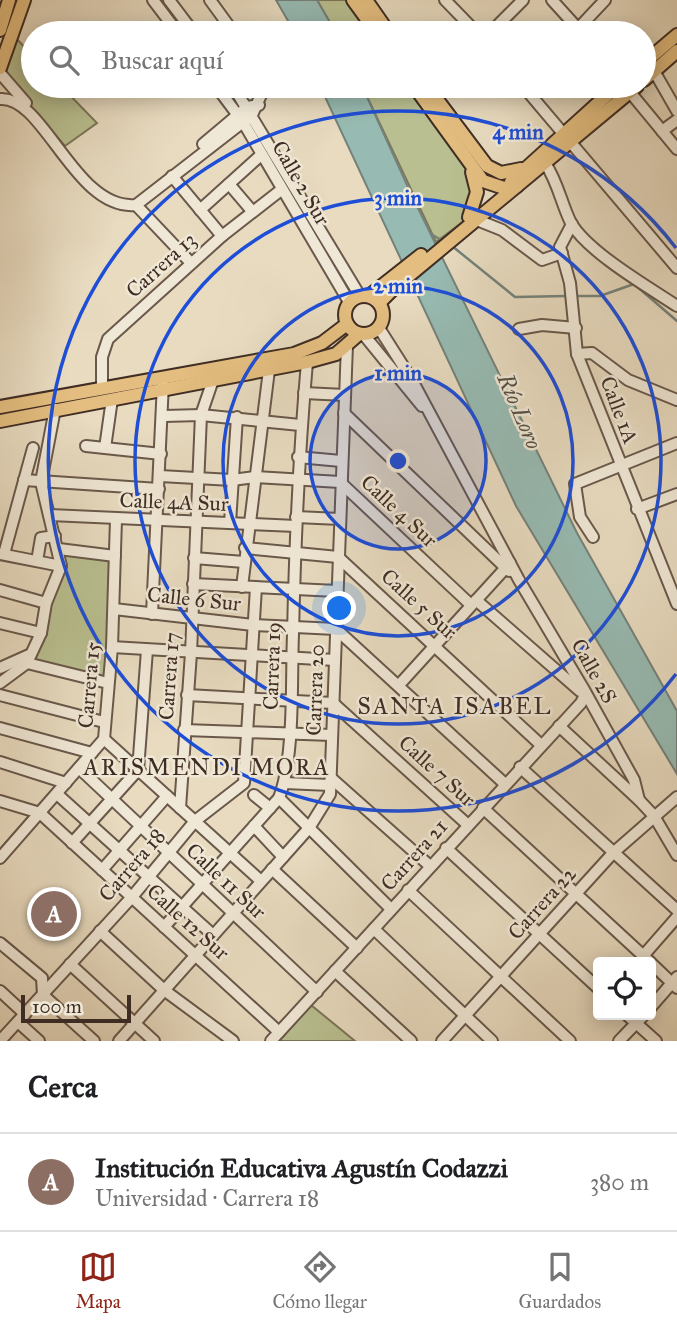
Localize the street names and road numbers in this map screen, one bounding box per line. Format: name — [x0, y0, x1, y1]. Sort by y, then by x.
street label: Calle 2 Sur — [266, 136, 336, 230]
street label: Carrera 13 — [121, 227, 201, 303]
street label: Calle 1A — [594, 373, 644, 447]
street label: Calle 4 Sur — [355, 469, 443, 553]
street label: Calle 4A Sur — [119, 487, 229, 517]
street label: Calle 5 Sur — [376, 563, 462, 645]
street label: Calle 6 Sur — [146, 581, 242, 617]
street label: Carrera 19 — [257, 621, 287, 711]
street label: Carrera 17 — [153, 631, 185, 721]
street label: Calle 2S — [566, 634, 622, 708]
street label: Carrera 15 — [72, 640, 106, 729]
street label: Carrera 20 — [300, 644, 330, 736]
street label: Calle 7 Sur — [393, 730, 481, 812]
street label: Carrera 21 — [375, 814, 453, 896]
street label: Carrera 18 — [93, 823, 171, 907]
street label: Calle 11 Sur — [181, 837, 272, 925]
street label: Carrera 22 — [502, 861, 582, 945]
street label: Calle 12 Sur — [141, 878, 235, 966]

